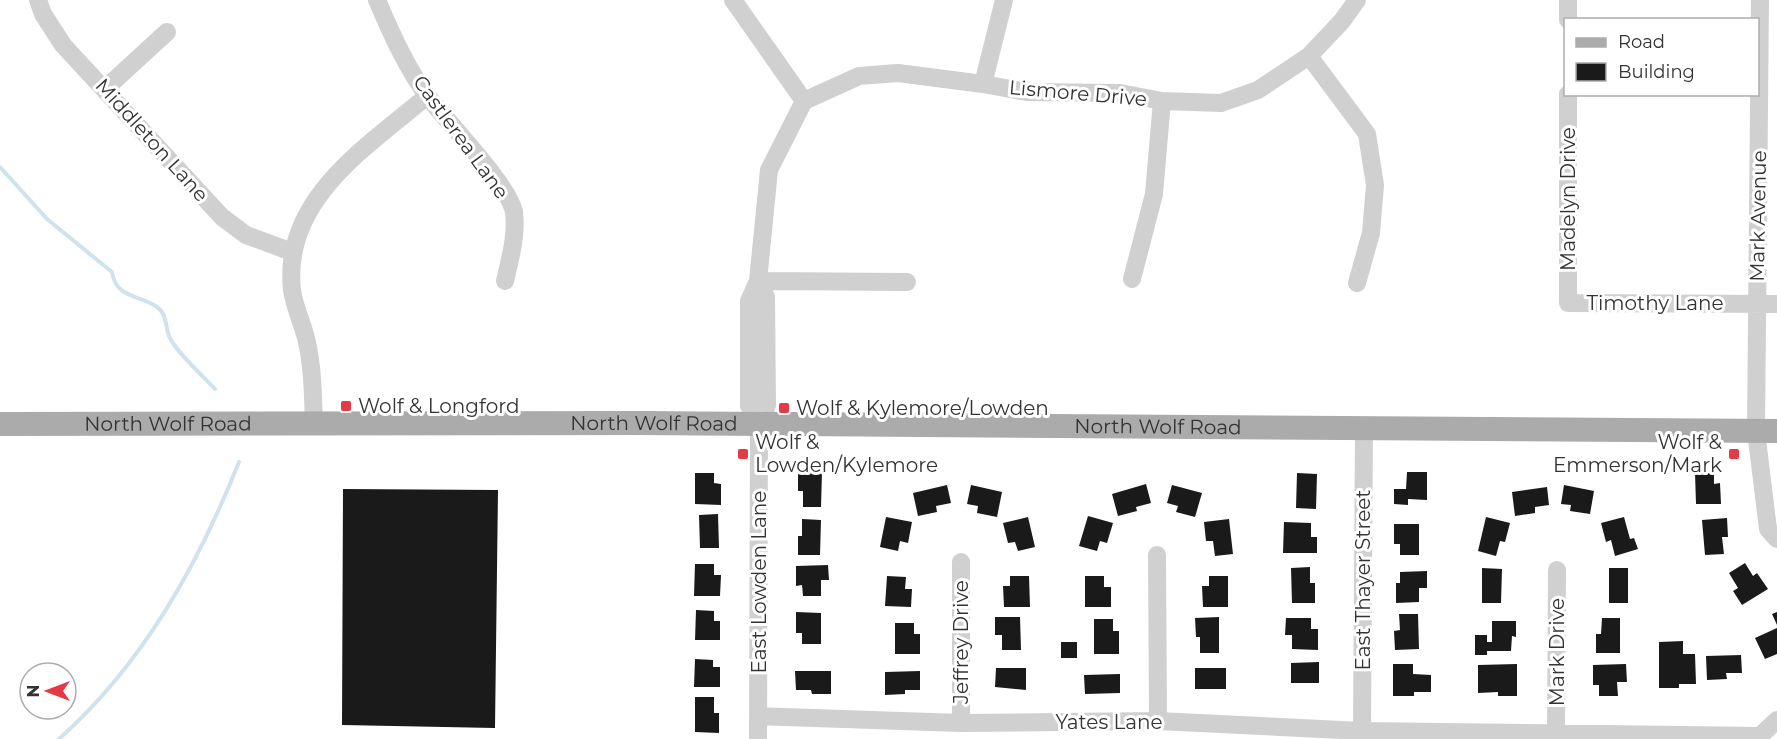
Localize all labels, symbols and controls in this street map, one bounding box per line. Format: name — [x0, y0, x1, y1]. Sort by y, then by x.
legend — [1564, 18, 1759, 96]
text: Road — [1618, 31, 1665, 53]
text: Building — [1618, 61, 1695, 83]
street label: Castlerea Lane — [408, 71, 514, 203]
street label: Middleton Lane — [90, 74, 214, 206]
street label: Lismore Drive — [1008, 75, 1148, 111]
street label: Madelyn Drive — [1556, 127, 1580, 271]
street label: Mark Avenue — [1745, 150, 1771, 282]
street label: Timothy Lane — [1586, 291, 1724, 315]
place label: Wolf & Longford — [358, 394, 520, 418]
place label: Wolf & Kylemore/Lowden — [796, 396, 1049, 420]
marker: Wolf & Longford — [339, 399, 353, 413]
marker: Wolf & Kylemore/Lowden — [777, 401, 791, 415]
street label: North Wolf Road — [570, 411, 738, 436]
street label: North Wolf Road — [84, 412, 252, 436]
street label: North Wolf Road — [1074, 414, 1242, 439]
place label: Wolf & Lowden/Kylemore — [755, 430, 938, 477]
place label: Wolf & Emmerson/Mark — [1553, 430, 1723, 477]
marker: Wolf & Lowden/Kylemore — [736, 447, 750, 461]
marker: Wolf & Emmerson/Mark — [1727, 447, 1741, 461]
street label: East Thayer Street — [1351, 490, 1375, 670]
street label: East Lowden Lane — [747, 491, 771, 673]
street label: Jeffrey Drive — [949, 580, 973, 705]
street label: Mark Drive — [1545, 598, 1569, 706]
north arrow — [18, 661, 78, 721]
text: N — [24, 685, 43, 697]
street label: Yates Lane — [1055, 710, 1163, 734]

